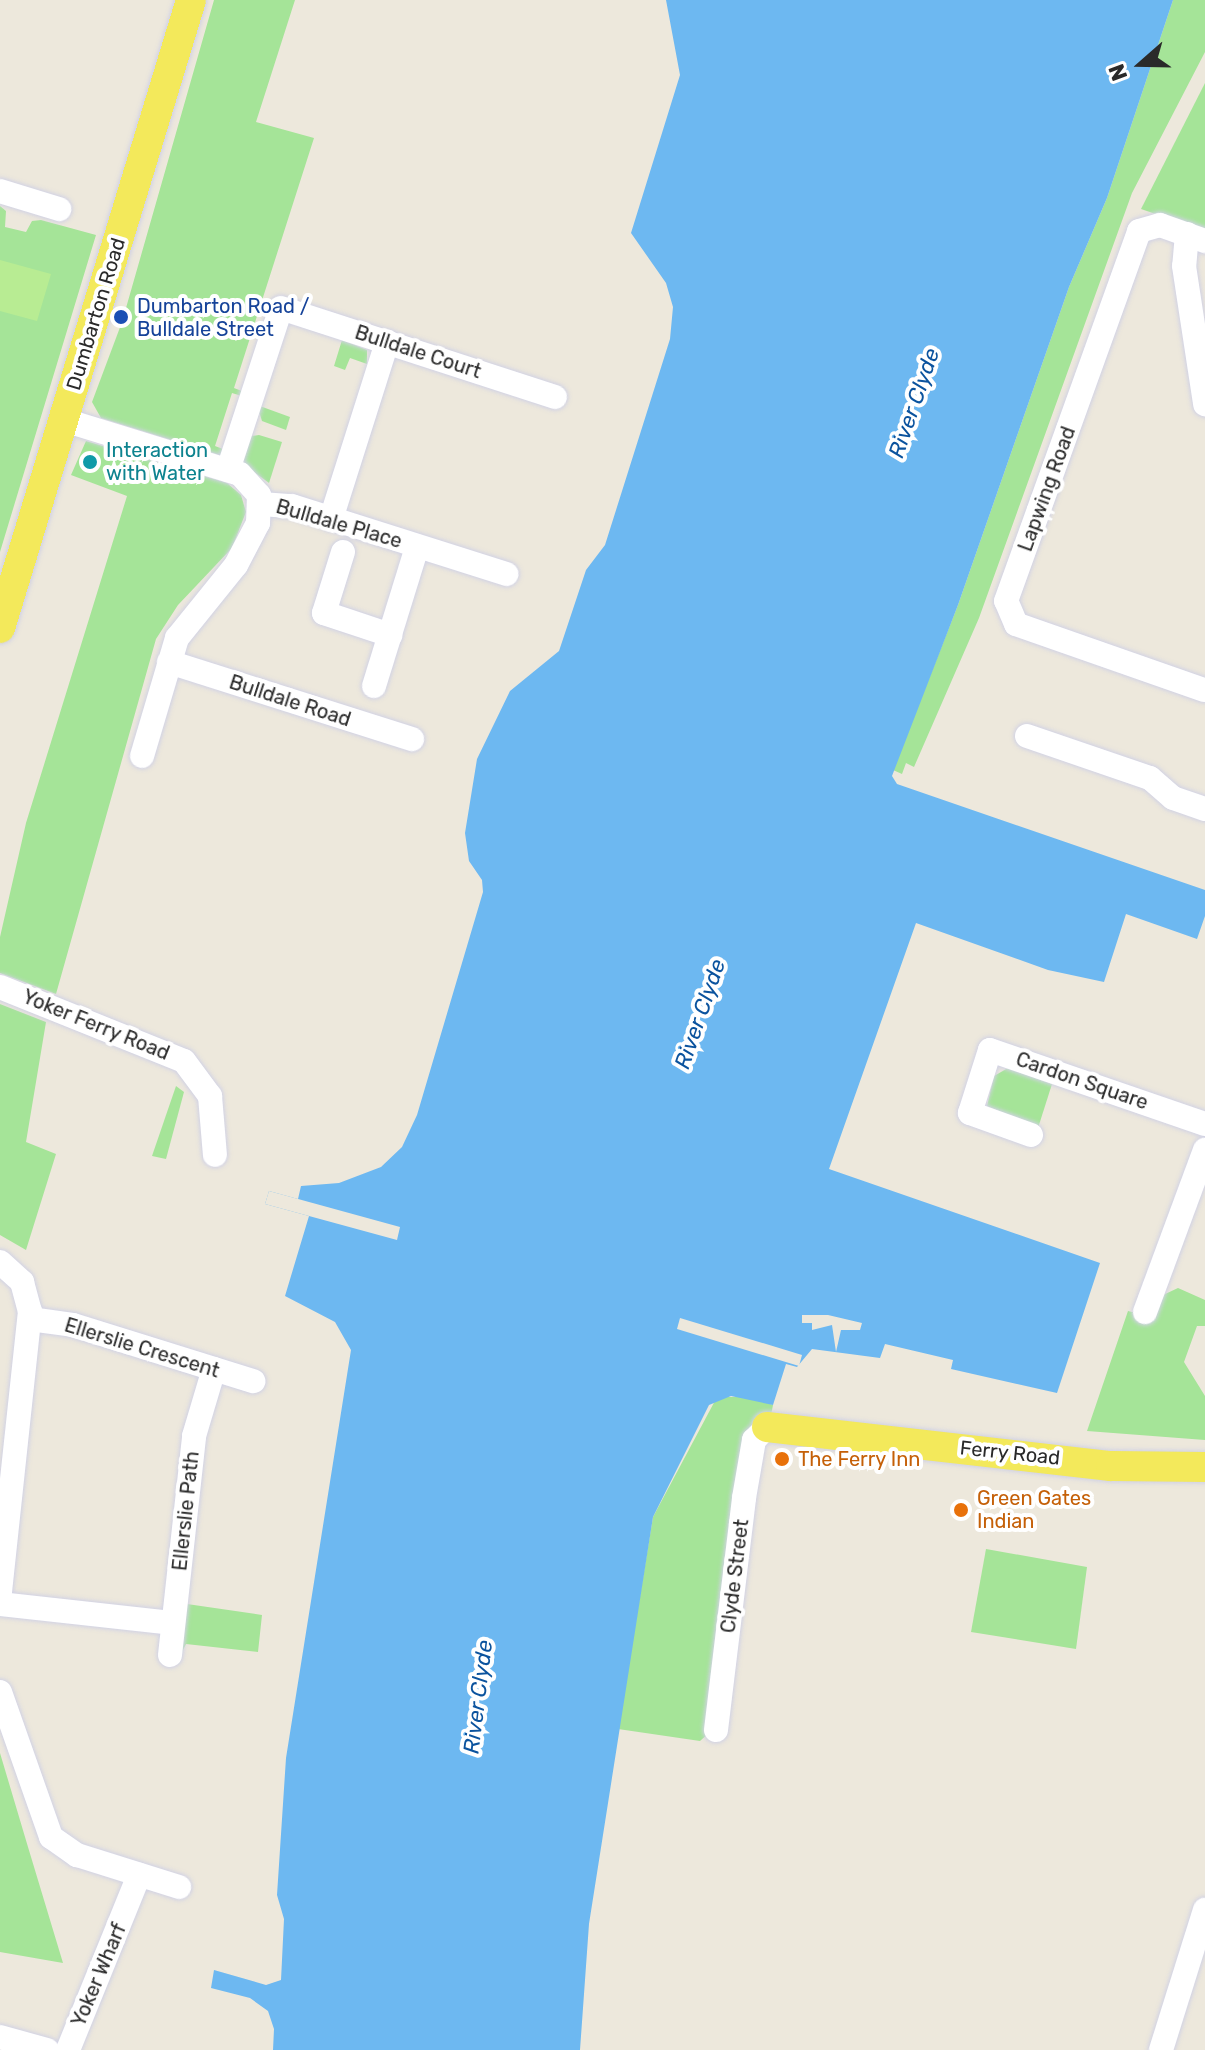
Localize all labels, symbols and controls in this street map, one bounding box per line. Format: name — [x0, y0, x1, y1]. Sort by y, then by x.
north arrow — [1101, 24, 1181, 104]
text: N — [1103, 60, 1133, 84]
street label: Dumbarton Road — [61, 235, 131, 393]
place label: Dumbarton Road / Bulldale Street — [137, 294, 309, 341]
marker: Dumbarton Road / Bulldale Street — [112, 308, 130, 326]
street label: Bulldale Court — [352, 320, 484, 384]
water label: River Clyde — [883, 344, 945, 462]
street label: Lapwing Road — [1013, 423, 1081, 555]
place label: Interaction with Water — [106, 438, 208, 485]
marker: Interaction with Water — [81, 453, 99, 471]
street label: Bulldale Place — [273, 495, 405, 553]
street label: Bulldale Road — [226, 670, 354, 732]
water label: River Clyde — [669, 955, 731, 1073]
street label: Yoker Ferry Road — [19, 984, 173, 1066]
street label: Cardon Square — [1013, 1047, 1151, 1115]
street label: Ellerslie Crescent — [62, 1313, 222, 1383]
street label: Ferry Road — [958, 1436, 1062, 1470]
place label: The Ferry Inn — [798, 1447, 921, 1471]
street label: Ellerslie Path — [168, 1450, 204, 1572]
marker: The Ferry Inn — [773, 1450, 791, 1468]
place label: Green Gates Indian — [977, 1486, 1091, 1533]
marker: Green Gates Indian — [952, 1501, 970, 1519]
street label: Clyde Street — [716, 1518, 754, 1634]
water label: River Clyde — [458, 1638, 498, 1756]
street label: Yoker Wharf — [66, 1919, 132, 2031]

